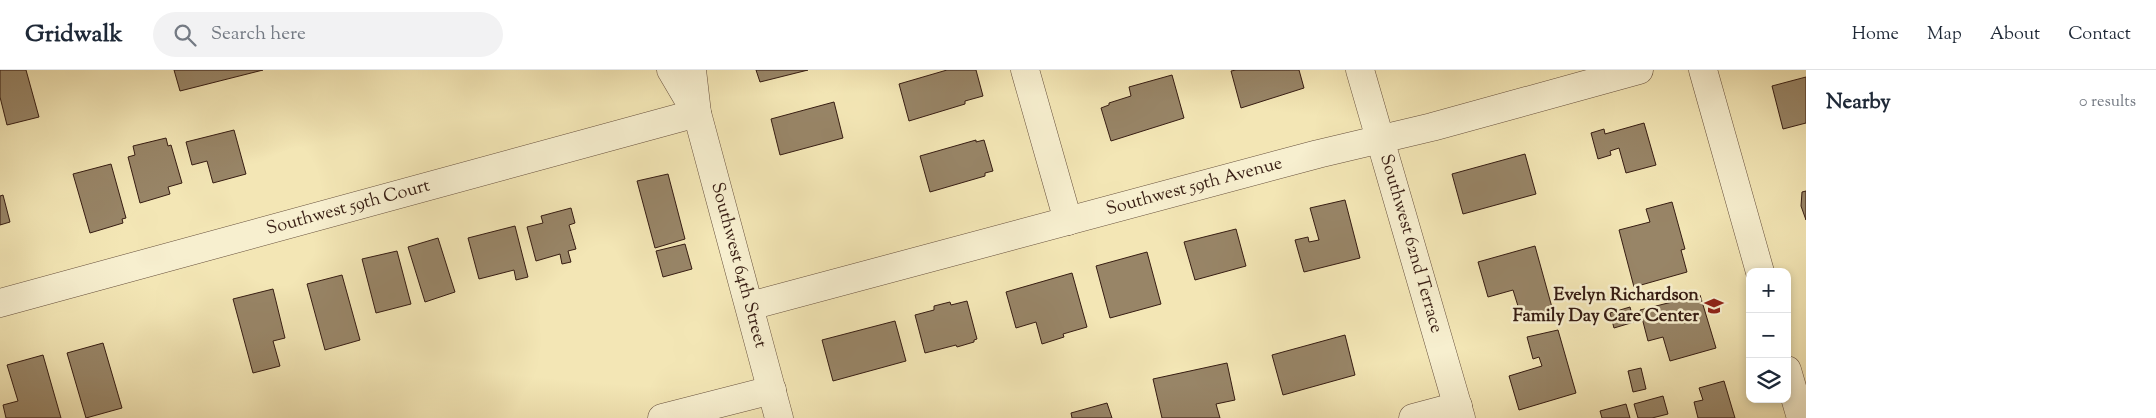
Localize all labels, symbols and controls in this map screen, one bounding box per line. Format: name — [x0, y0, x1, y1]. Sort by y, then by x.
search box — [153, 12, 503, 57]
text: Gridwalk — [25, 18, 123, 52]
icon: search — [171, 21, 199, 49]
text: Search here — [211, 21, 306, 48]
text: Home — [1852, 22, 1899, 48]
text: Map — [1927, 22, 1962, 48]
text: About — [1990, 22, 2040, 48]
text: Contact — [2068, 22, 2131, 48]
text: Nearby — [1826, 88, 1891, 118]
text: 0 results — [2079, 91, 2136, 114]
street label: Southwest 59th Avenue — [1103, 151, 1285, 223]
street label: Southwest 62nd Terrace — [1372, 151, 1449, 336]
street label: Southwest 59th Court — [264, 173, 433, 243]
street label: Southwest 64th Street — [703, 180, 773, 351]
map controls — [1746, 268, 1791, 403]
button: + — [1746, 268, 1791, 313]
place label: Evelyn Richardson Family Day Care Center — [1513, 283, 1699, 330]
school or university icon: Evelyn Richardson Family Day Care Center — [1703, 295, 1725, 317]
button: − — [1746, 313, 1791, 358]
button: layers — [1746, 358, 1791, 403]

